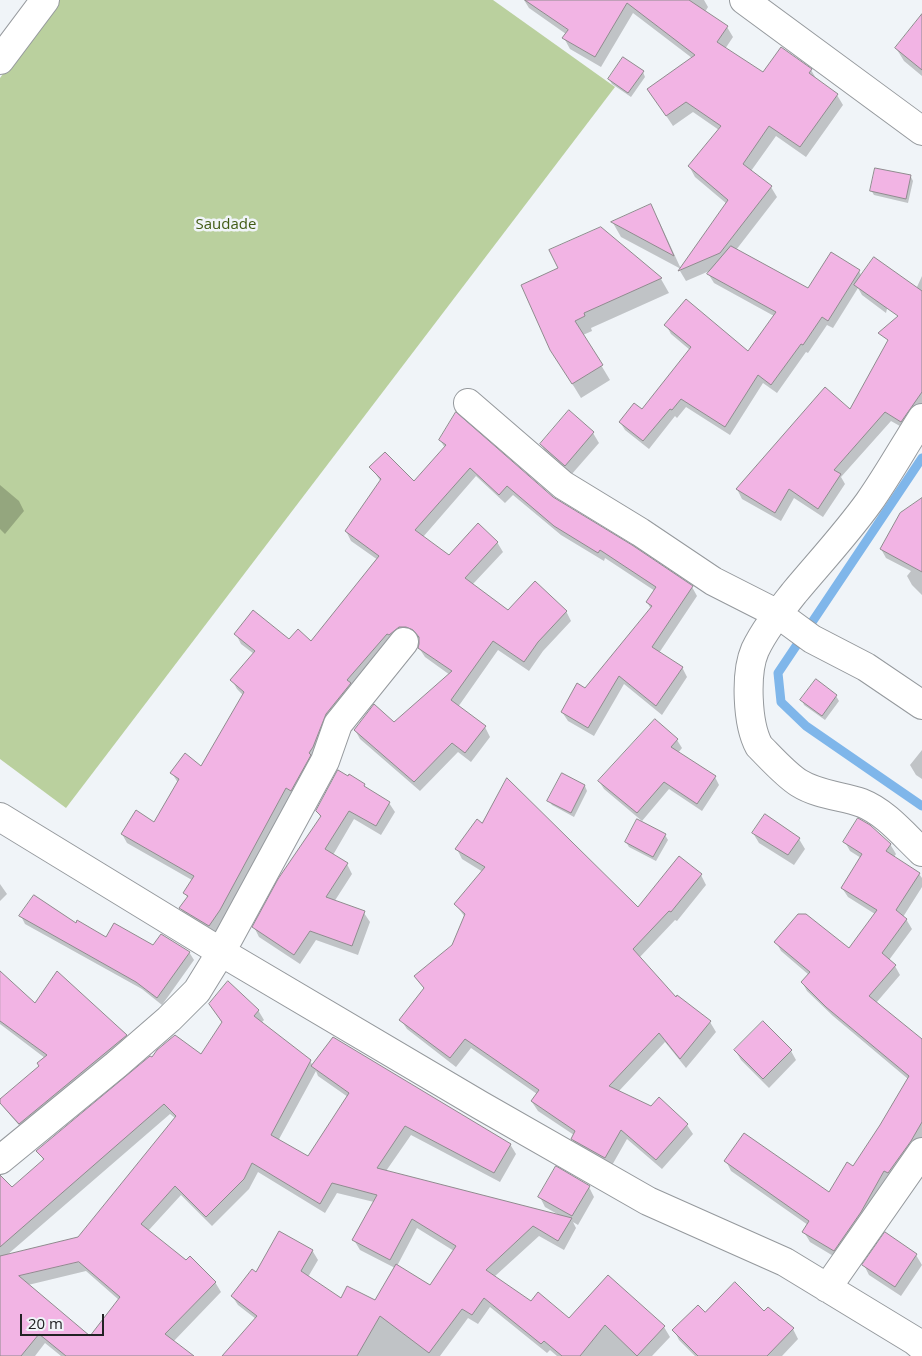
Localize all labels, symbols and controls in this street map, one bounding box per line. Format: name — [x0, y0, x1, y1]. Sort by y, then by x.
park label: Saudade — [196, 216, 256, 234]
scale bar — [22, 1304, 106, 1336]
text: 20 m — [28, 1313, 63, 1333]

